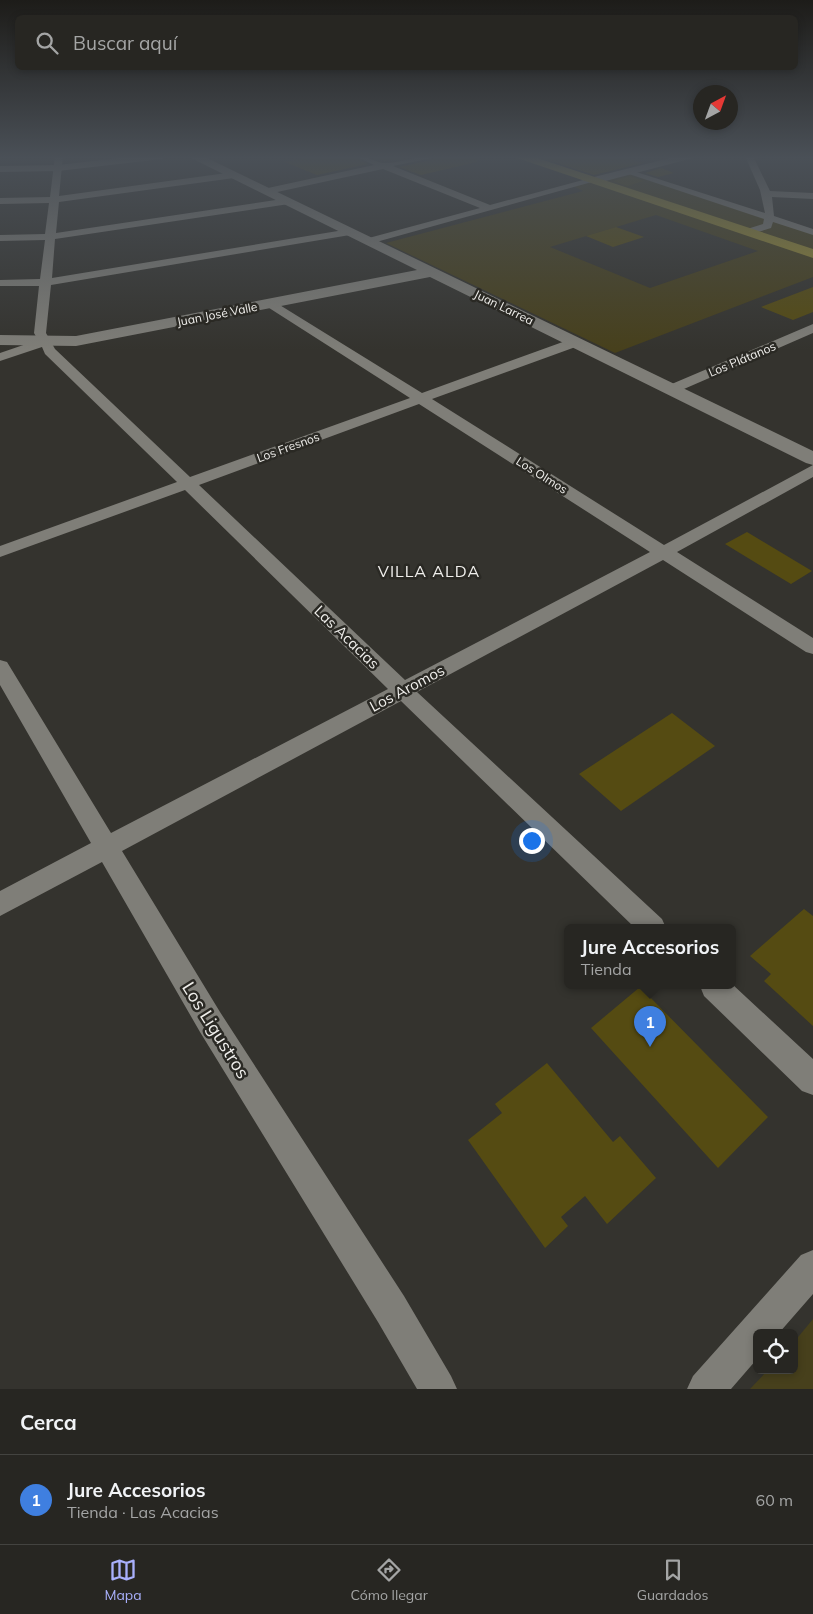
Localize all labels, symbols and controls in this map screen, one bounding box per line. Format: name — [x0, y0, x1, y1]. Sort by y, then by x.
search box — [15, 15, 798, 70]
icon: search — [33, 29, 61, 57]
text: Buscar aquí — [73, 31, 177, 55]
north arrow — [693, 85, 738, 130]
street label: Juan Larrea — [472, 286, 536, 328]
street label: Juan José Valle — [175, 299, 259, 329]
street label: Los Plátanos — [706, 338, 778, 380]
street label: Los Fresnos — [255, 429, 321, 465]
street label: Los Olmos — [513, 453, 571, 497]
district label: VILLA ALDA — [378, 561, 480, 581]
street label: Las Acacias — [310, 601, 384, 673]
street label: Los Aromos — [366, 660, 448, 716]
your location — [519, 828, 545, 854]
popup — [564, 924, 736, 989]
text: Jure Accesorios — [581, 935, 719, 959]
text: Tienda — [581, 959, 632, 979]
street label: Los Ligustros — [177, 977, 255, 1083]
pin: 1 — [634, 1006, 666, 1047]
map controls — [753, 1329, 798, 1374]
button: locate — [753, 1329, 798, 1374]
text: Cerca — [20, 1409, 77, 1435]
text: Jure Accesorios — [67, 1478, 205, 1502]
text: 1 — [31, 1490, 41, 1510]
text: 60 m — [756, 1490, 793, 1510]
text: Tienda · Las Acacias — [67, 1502, 219, 1522]
tab: Mapa — [104, 1556, 142, 1604]
tab: Cómo llegar — [351, 1556, 428, 1604]
tab: Guardados — [637, 1556, 709, 1604]

